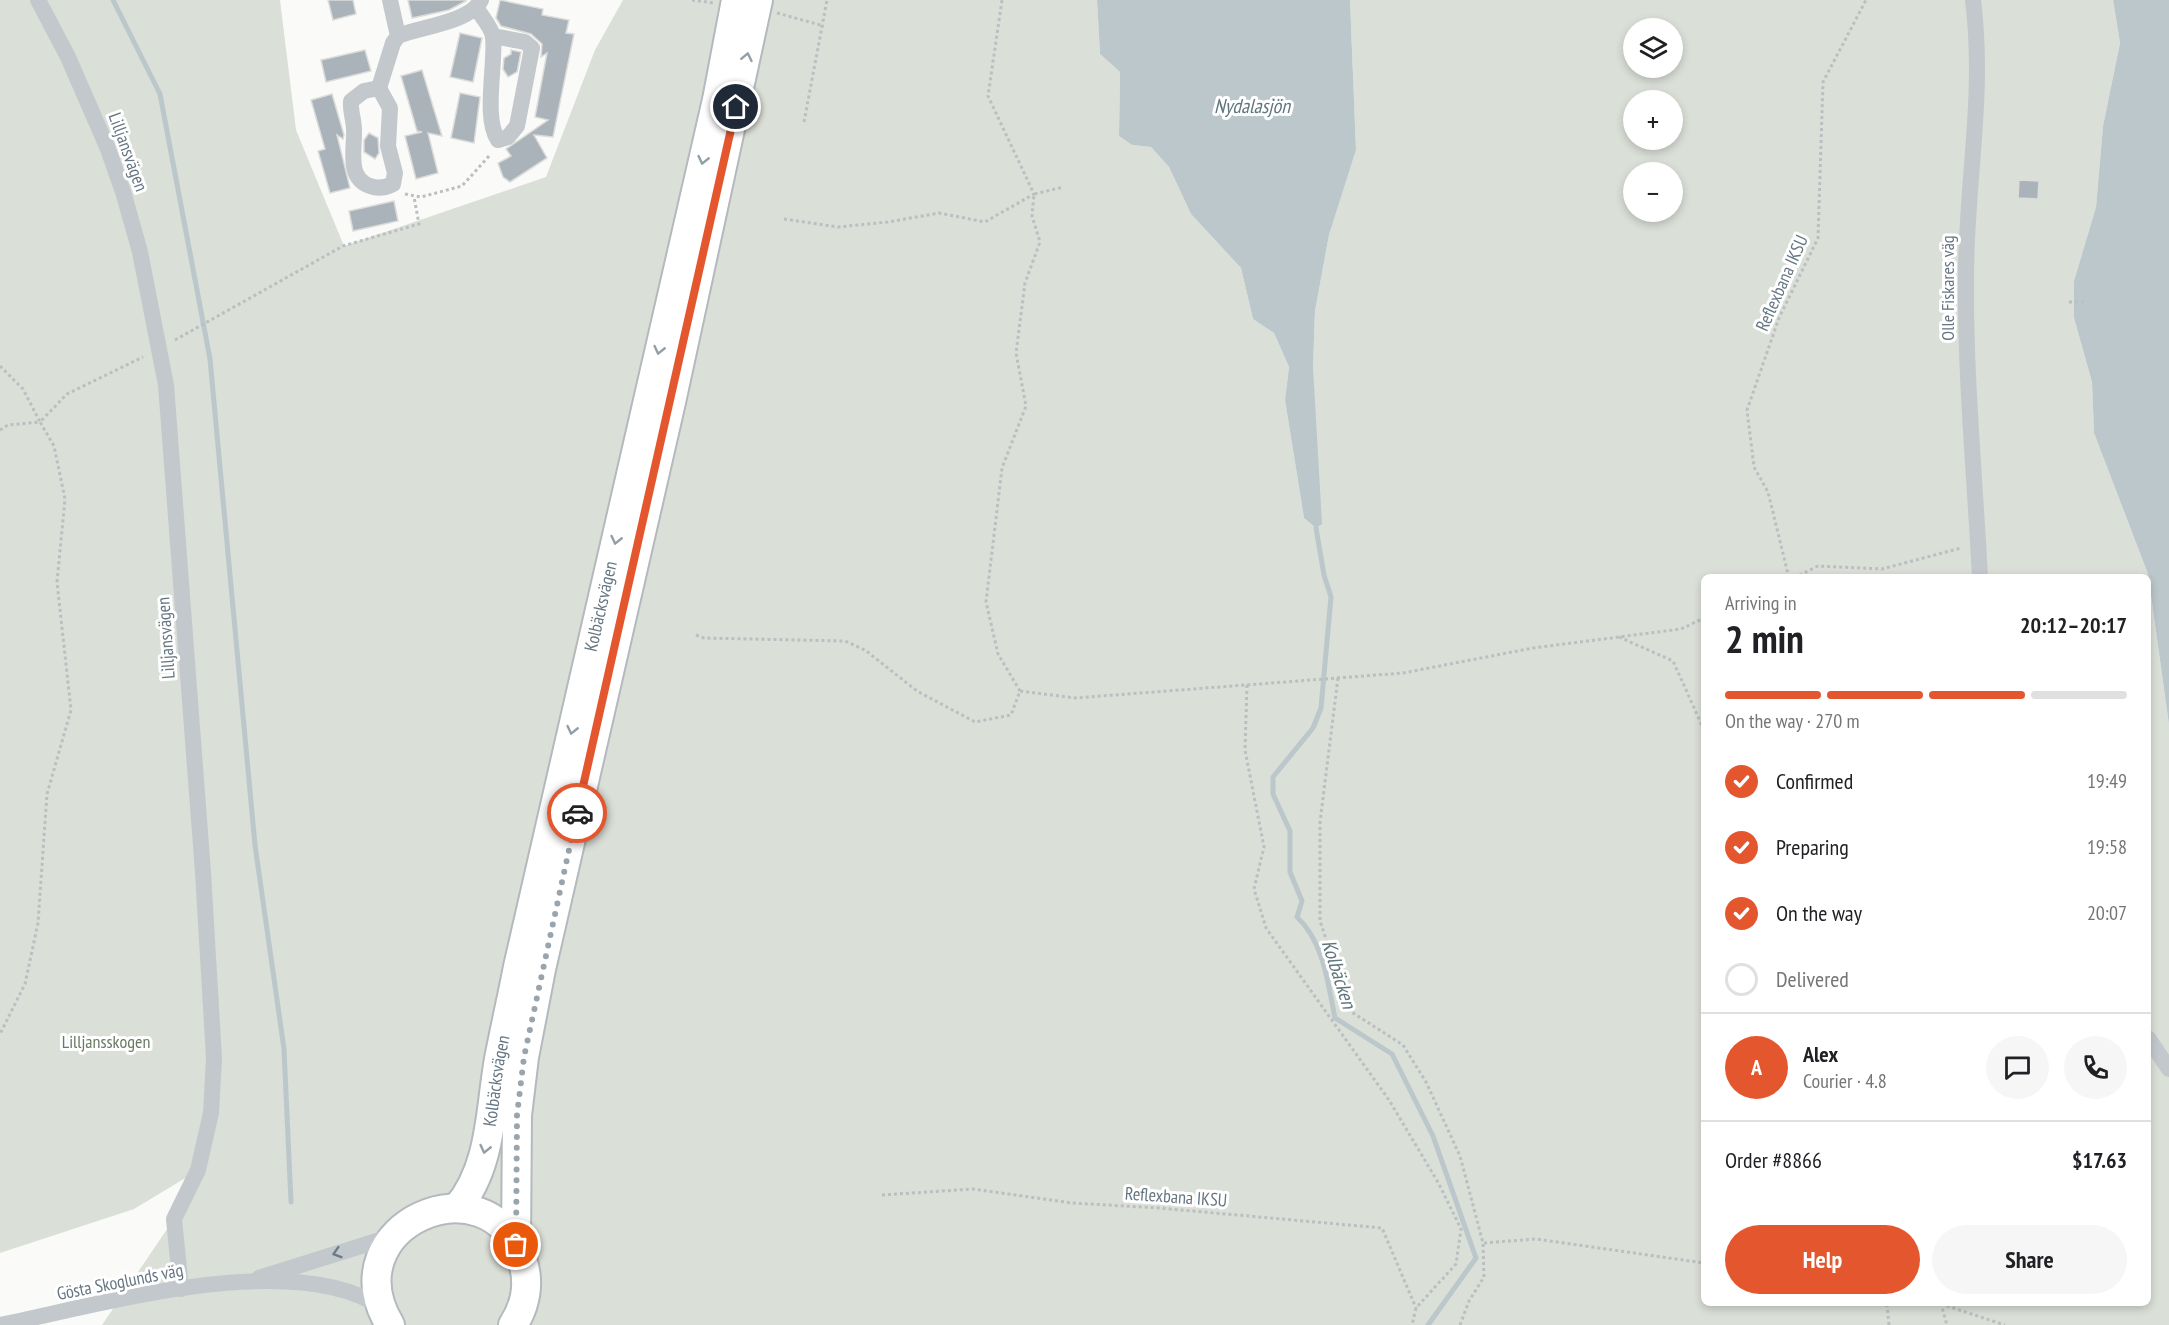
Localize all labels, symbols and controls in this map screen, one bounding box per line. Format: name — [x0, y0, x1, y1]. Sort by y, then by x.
map controls — [1623, 18, 1683, 222]
button: layers — [1623, 18, 1683, 78]
one-way arrow — [739, 52, 752, 62]
pin — [710, 81, 761, 132]
icon: home — [719, 90, 752, 123]
button: + — [1623, 90, 1683, 150]
water label: Nydalasjön — [1214, 93, 1291, 119]
street label: Lilljansvägen — [104, 109, 153, 194]
one-way arrow — [697, 155, 710, 165]
button: − — [1623, 162, 1683, 222]
street label: Reflexbana IKSU — [1750, 231, 1813, 334]
street label: Olle Fiskares väg — [1936, 235, 1959, 341]
one-way arrow — [654, 345, 667, 355]
one-way arrow — [610, 535, 623, 545]
street label: Kolbäcksvägen — [579, 559, 622, 654]
text: Arriving in — [1725, 590, 1797, 616]
street label: Lilljansvägen — [151, 596, 180, 680]
text: 20:12–20:17 — [2020, 611, 2127, 639]
text: 2 min — [1725, 613, 1804, 664]
text: On the way · 270 m — [1725, 708, 1860, 734]
one-way arrow — [567, 725, 580, 735]
icon: check — [1725, 765, 1758, 798]
text: Confirmed — [1776, 767, 1853, 795]
text: 19:49 — [2087, 768, 2127, 794]
courier — [547, 783, 607, 843]
icon: car — [561, 797, 594, 830]
icon: check — [1725, 831, 1758, 864]
text: Preparing — [1776, 833, 1849, 861]
text: 19:58 — [2087, 834, 2127, 860]
icon: check — [1725, 897, 1758, 930]
text: On the way — [1776, 899, 1862, 927]
text: 20:07 — [2087, 900, 2127, 926]
water label: Kolbäcken — [1316, 936, 1363, 1013]
text: Delivered — [1776, 965, 1849, 993]
park label: Lilljansskogen — [62, 1030, 150, 1053]
street label: Kolbäcksvägen — [478, 1033, 515, 1128]
button: chat — [1986, 1036, 2049, 1099]
button: phone — [2064, 1036, 2127, 1099]
text: Alex — [1803, 1040, 1838, 1068]
text: A — [1751, 1053, 1762, 1081]
text: Courier · 4.8 — [1803, 1068, 1887, 1094]
one-way arrow — [479, 1144, 492, 1154]
text: Order #8866 — [1725, 1146, 1822, 1174]
text: $17.63 — [2072, 1146, 2127, 1174]
street label: Reflexbana IKSU — [1124, 1181, 1228, 1212]
pin — [490, 1219, 541, 1270]
button: Help — [1725, 1225, 1920, 1294]
button: Share — [1932, 1225, 2127, 1294]
icon: bag — [499, 1228, 532, 1261]
one-way arrow — [332, 1246, 343, 1259]
street label: Gösta Skoglunds väg — [55, 1258, 185, 1305]

